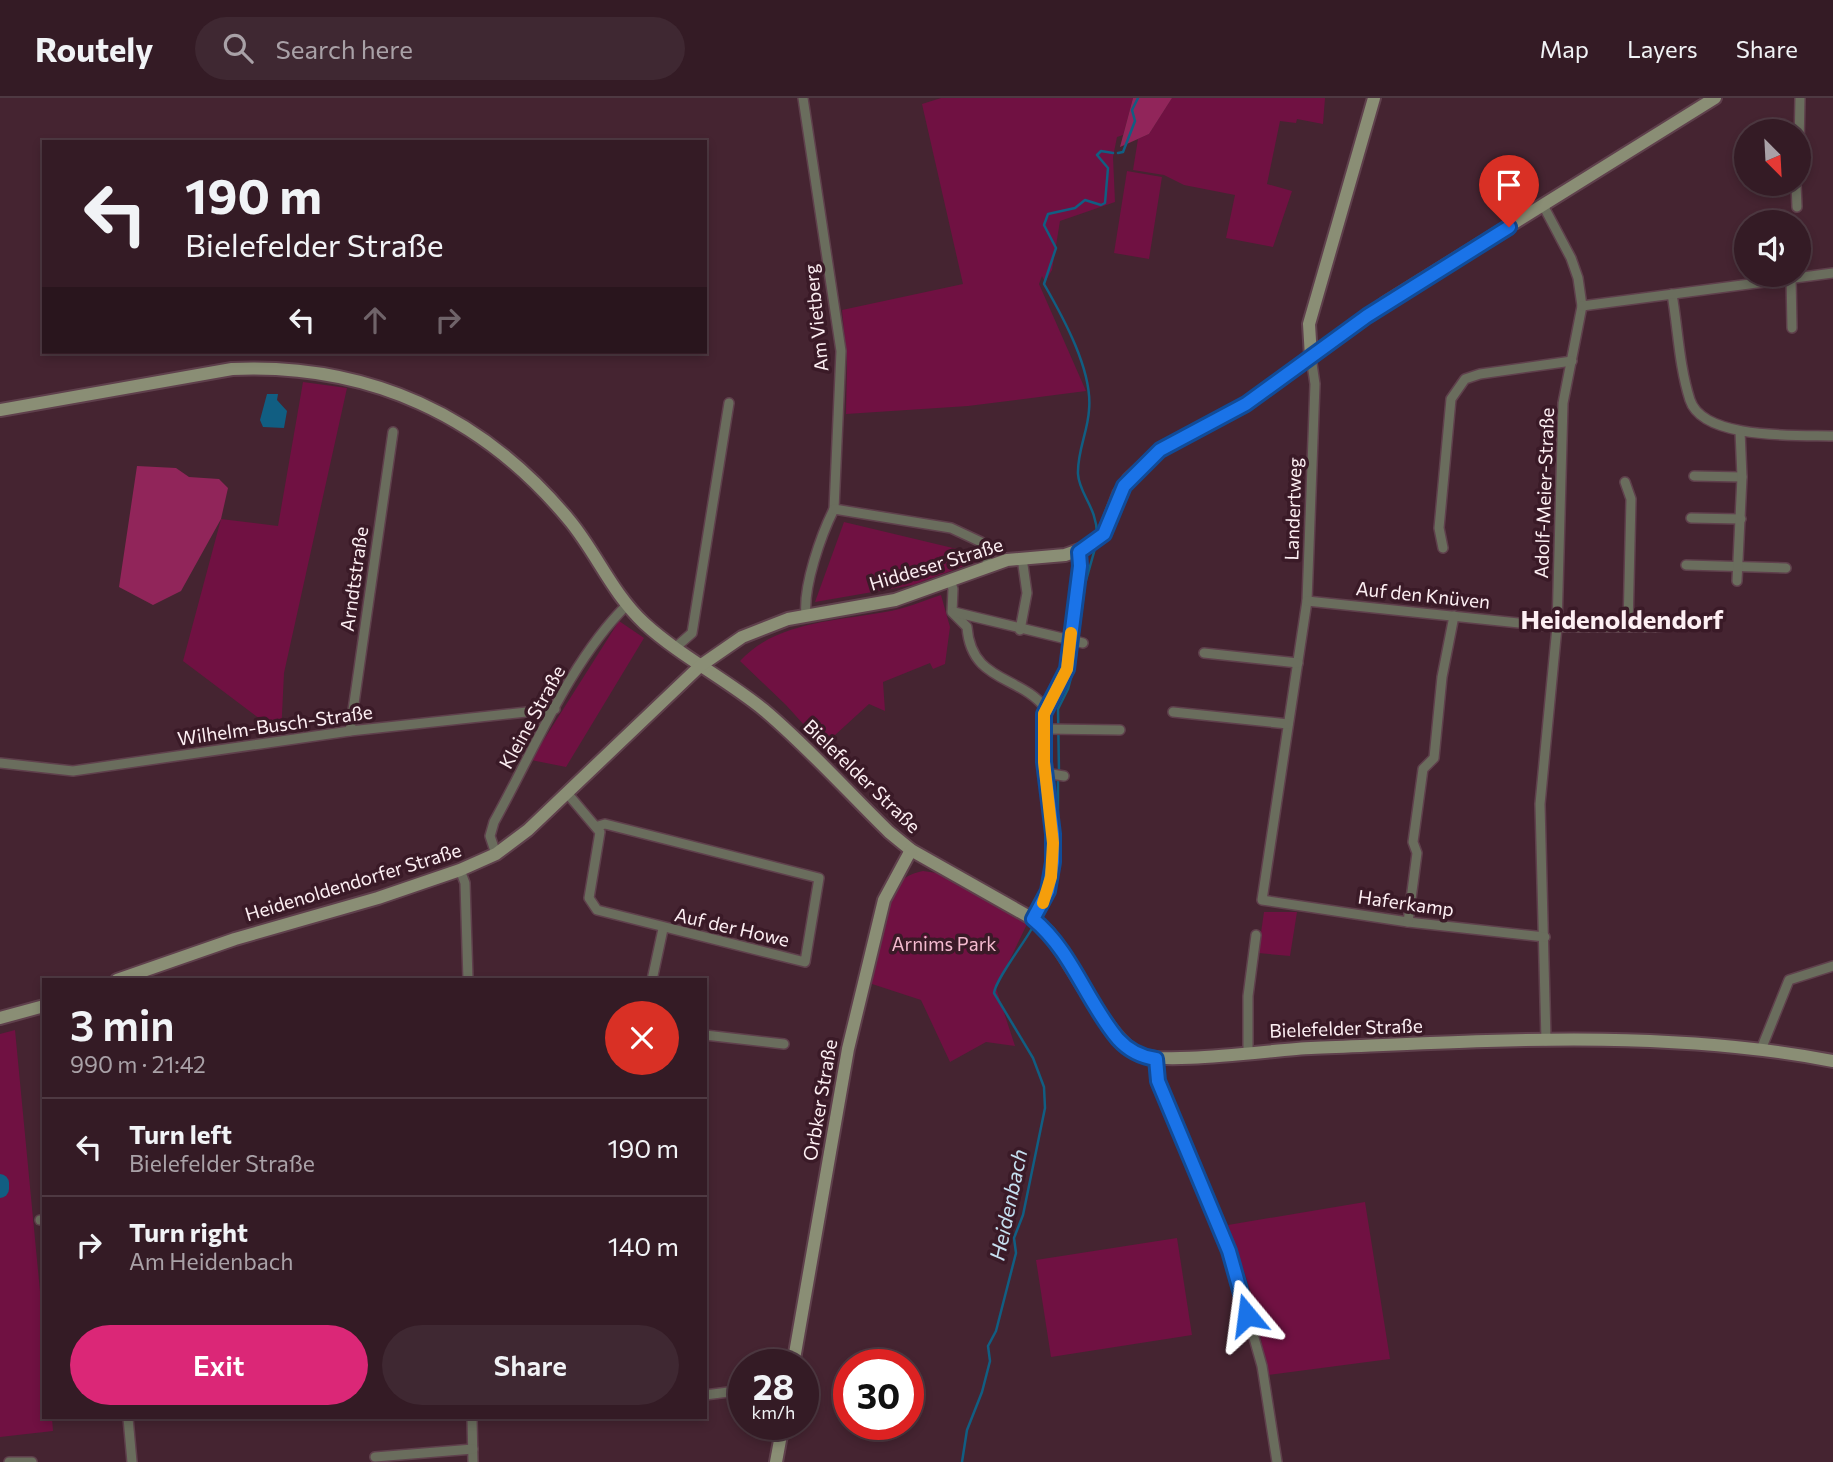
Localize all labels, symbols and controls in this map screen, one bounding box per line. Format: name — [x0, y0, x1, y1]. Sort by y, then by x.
search box — [195, 17, 685, 80]
text: Routely — [35, 28, 153, 69]
icon: search — [219, 29, 257, 67]
text: Search here — [275, 33, 413, 64]
text: Map — [1540, 34, 1589, 63]
text: Layers — [1627, 34, 1698, 63]
text: Share — [1736, 34, 1798, 63]
north arrow — [1734, 119, 1811, 196]
map controls — [1734, 119, 1811, 287]
pin — [1479, 155, 1539, 227]
text: 190 m — [185, 164, 322, 224]
icon: arrive — [1490, 166, 1528, 204]
icon: left — [70, 168, 161, 259]
button: sound — [1734, 210, 1811, 287]
text: Bielefelder Straße — [185, 224, 444, 264]
street label: Am Vietberg — [798, 263, 833, 373]
icon: left — [283, 301, 321, 339]
icon: ahead — [356, 301, 394, 339]
icon: right — [429, 301, 467, 339]
street label: Adolf-Meier-Straße — [1529, 407, 1558, 579]
street label: Landertweg — [1279, 457, 1306, 561]
street label: Arndtstraße — [335, 525, 372, 633]
street label: Hiddeser Straße — [866, 532, 1005, 595]
street label: Auf den Knüven — [1355, 576, 1491, 613]
district label: Heidenoldendorf — [1520, 603, 1724, 634]
street label: Kleine Straße — [494, 661, 569, 772]
street label: Wilhelm-Busch-Straße — [176, 699, 374, 750]
street label: Bielefelder Straße — [799, 714, 926, 837]
street label: Heidenoldendorfer Straße — [242, 838, 464, 925]
street label: Haferkamp — [1356, 884, 1456, 921]
street label: Auf der Howe — [672, 902, 792, 951]
park label: Arnims Park — [891, 932, 997, 955]
text: 3 min — [70, 998, 175, 1050]
button: close — [605, 1001, 679, 1075]
street label: Bielefelder Straße — [1269, 1013, 1423, 1042]
street label: Orbker Straße — [797, 1037, 842, 1163]
text: 990 m · 21:42 — [70, 1050, 206, 1078]
text: Turn left — [129, 1118, 232, 1149]
icon: left — [70, 1128, 108, 1166]
text: 190 m — [607, 1132, 679, 1163]
water label: Heidenbach — [984, 1147, 1032, 1263]
text: Bielefelder Straße — [129, 1149, 315, 1177]
text: Turn right — [129, 1216, 248, 1247]
icon: right — [70, 1226, 108, 1264]
text: 140 m — [608, 1230, 679, 1261]
text: Am Heidenbach — [129, 1247, 293, 1275]
position arrow — [1210, 1278, 1284, 1352]
button: Exit — [70, 1325, 368, 1405]
button: Share — [382, 1325, 679, 1405]
speed limit sign: 30 — [833, 1349, 924, 1440]
text: 28 — [753, 1364, 794, 1407]
text: km/h — [752, 1401, 795, 1423]

